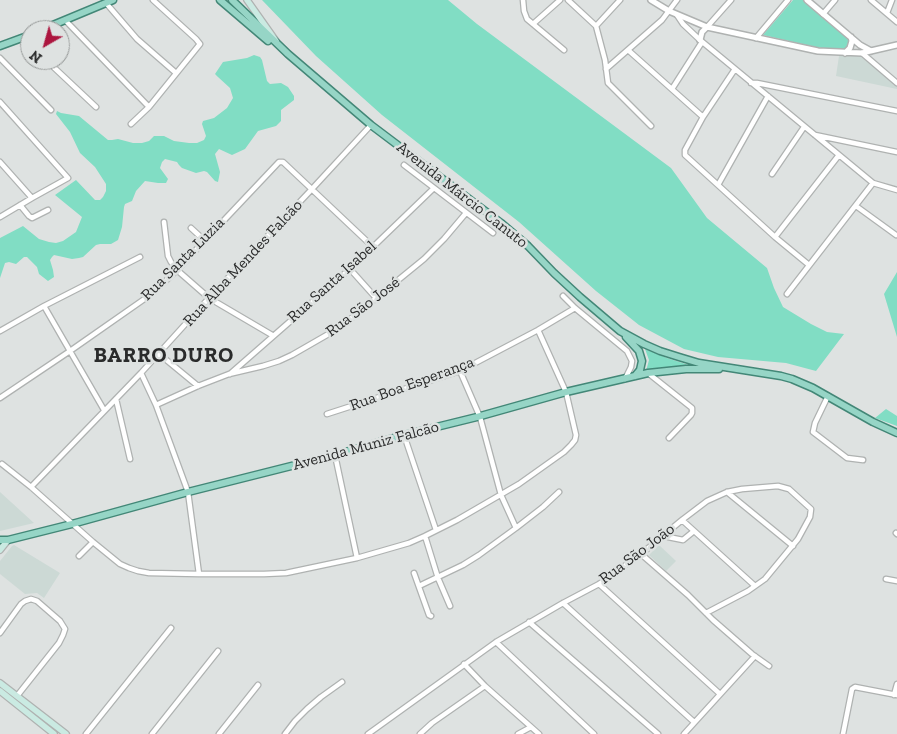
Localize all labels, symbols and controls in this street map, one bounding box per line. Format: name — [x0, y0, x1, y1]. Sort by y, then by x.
north arrow — [20, 20, 70, 70]
text: N — [27, 46, 46, 66]
street label: Avenida Márcio Canuto — [393, 138, 531, 252]
street label: Rua Alba Mendes Falcão — [179, 196, 307, 330]
street label: Rua Santa Luzia — [137, 213, 229, 305]
street label: Rua Santa Isabel — [284, 237, 380, 327]
street label: Rua São José — [322, 273, 404, 341]
district label: BARRO DURO — [93, 343, 235, 369]
street label: Rua Boa Esperança — [347, 353, 477, 415]
street label: Avenida Muniz Falcão — [291, 417, 441, 475]
street label: Rua São João — [596, 519, 678, 589]

